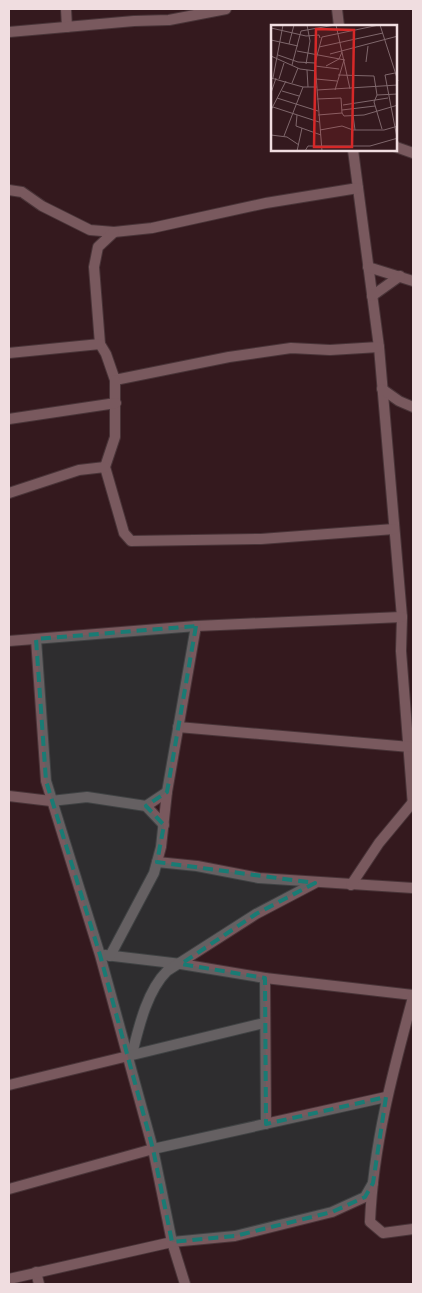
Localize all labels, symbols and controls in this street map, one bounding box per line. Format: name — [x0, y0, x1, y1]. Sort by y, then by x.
inset map — [271, 25, 397, 151]

